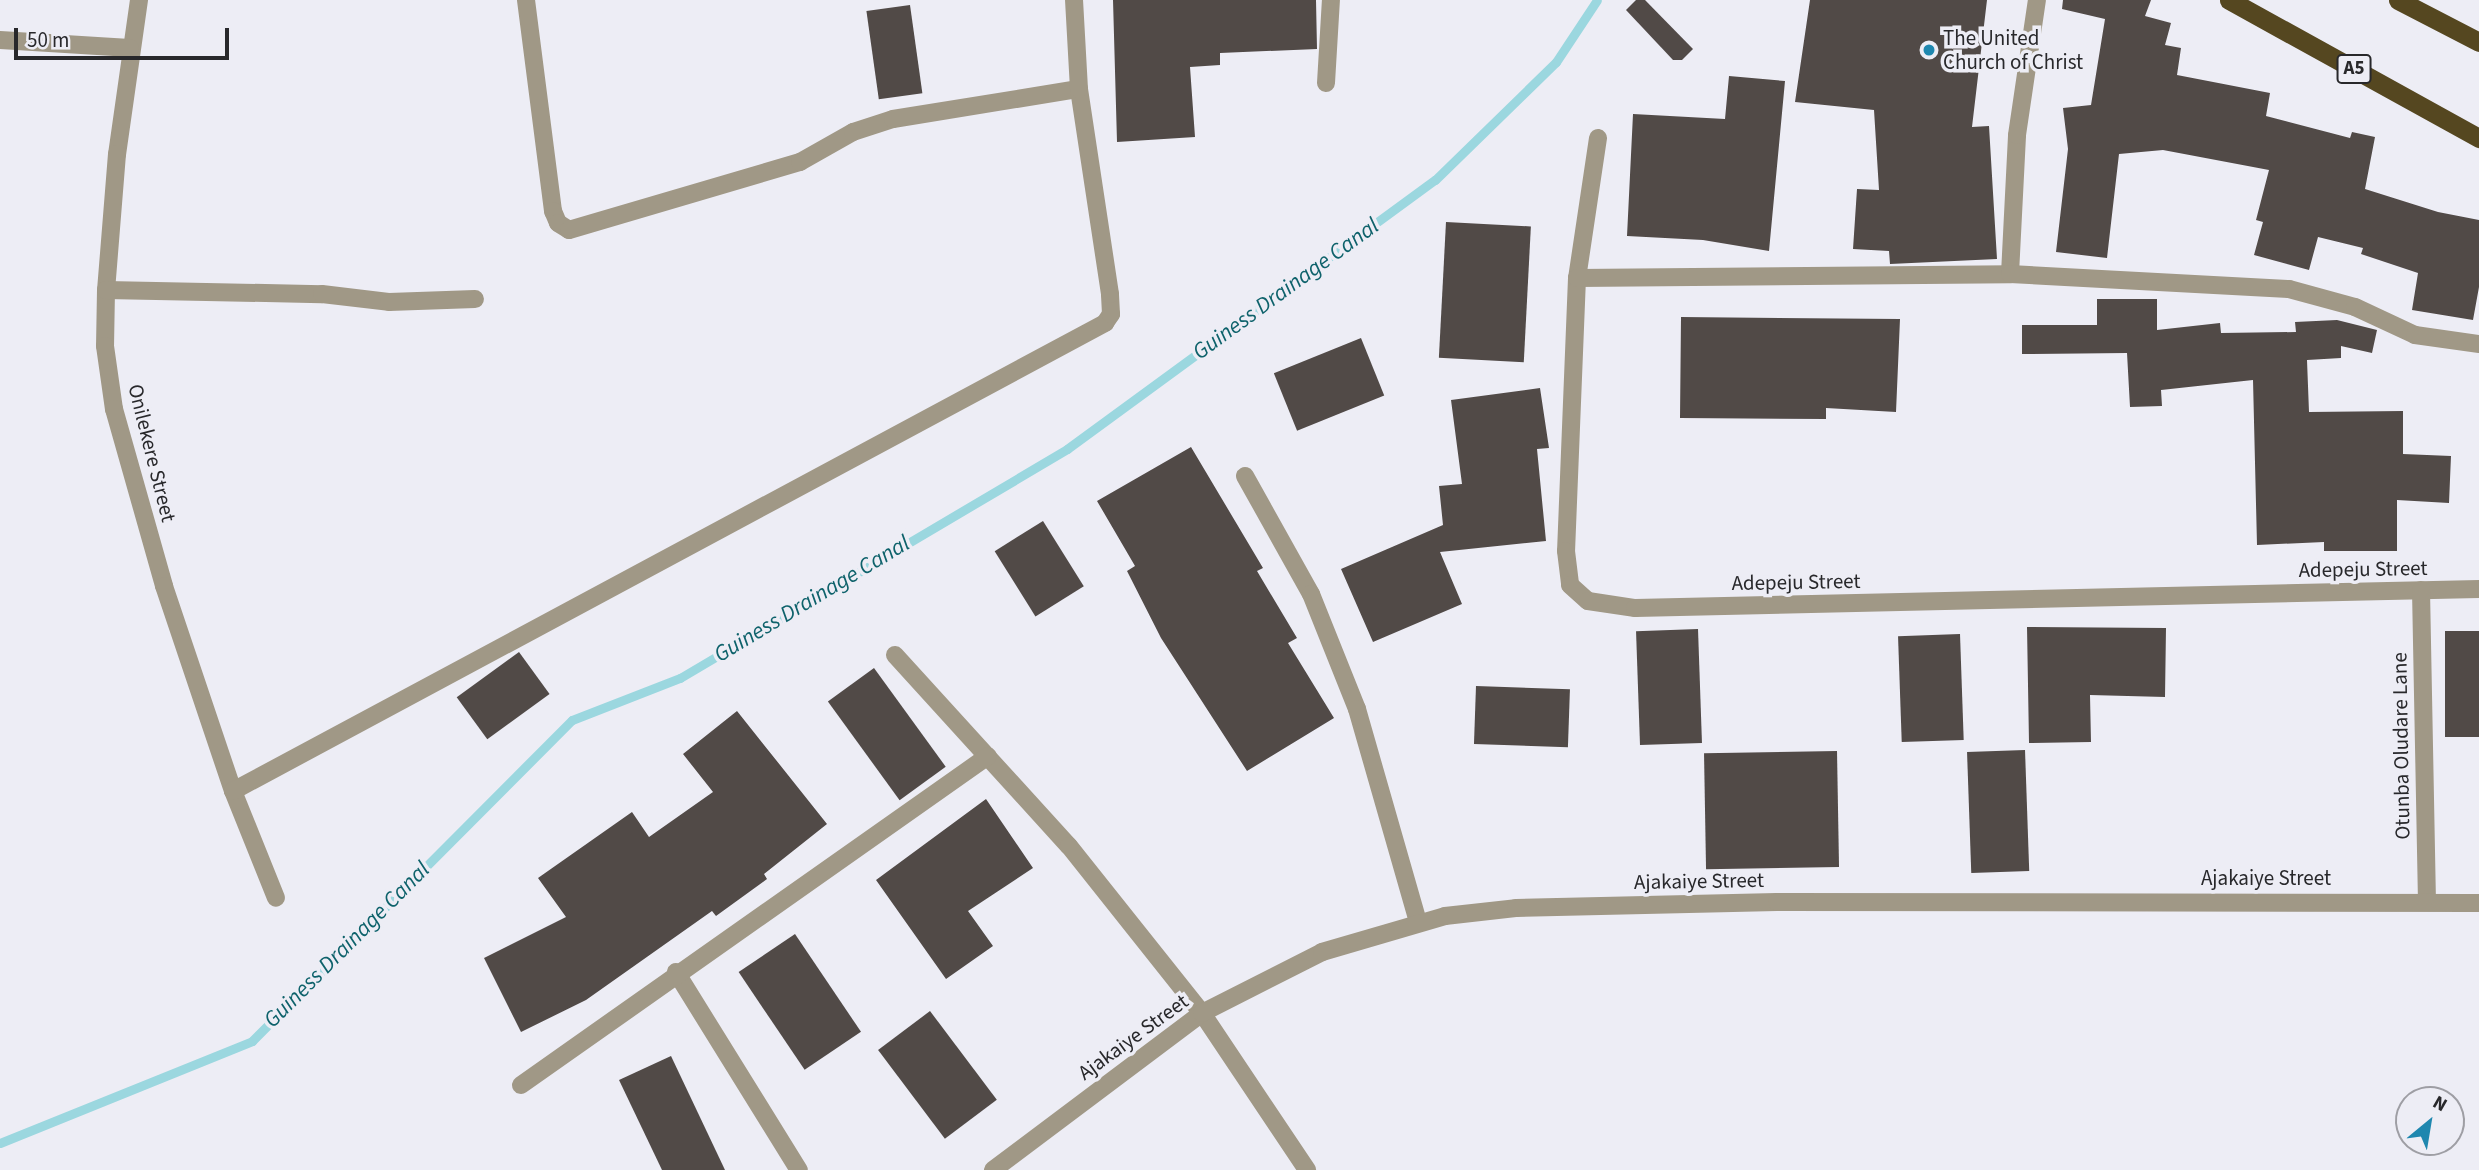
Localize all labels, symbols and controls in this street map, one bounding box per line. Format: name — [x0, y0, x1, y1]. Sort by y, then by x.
scale bar — [18, 14, 233, 58]
text: 50 m — [27, 25, 69, 55]
place label: The United Church of Christ — [1943, 25, 2083, 75]
marker: The United Church of Christ — [1921, 42, 1937, 58]
road number: A5 — [2336, 54, 2372, 85]
water label: Guiness Drainage Canal — [1187, 212, 1385, 366]
street label: Onilekere Street — [123, 381, 181, 525]
water label: Guiness Drainage Canal — [709, 530, 915, 668]
street label: Adepeju Street — [2298, 555, 2428, 583]
street label: Adepeju Street — [1731, 568, 1861, 596]
street label: Otunba Oludare Lane — [2387, 652, 2415, 840]
water label: Guiness Drainage Canal — [258, 856, 436, 1034]
street label: Ajakaiye Street — [2201, 865, 2331, 891]
street label: Ajakaiye Street — [1634, 867, 1764, 895]
street label: Ajakaiye Street — [1073, 989, 1193, 1085]
north arrow — [2395, 1086, 2465, 1156]
text: N — [2428, 1089, 2452, 1119]

